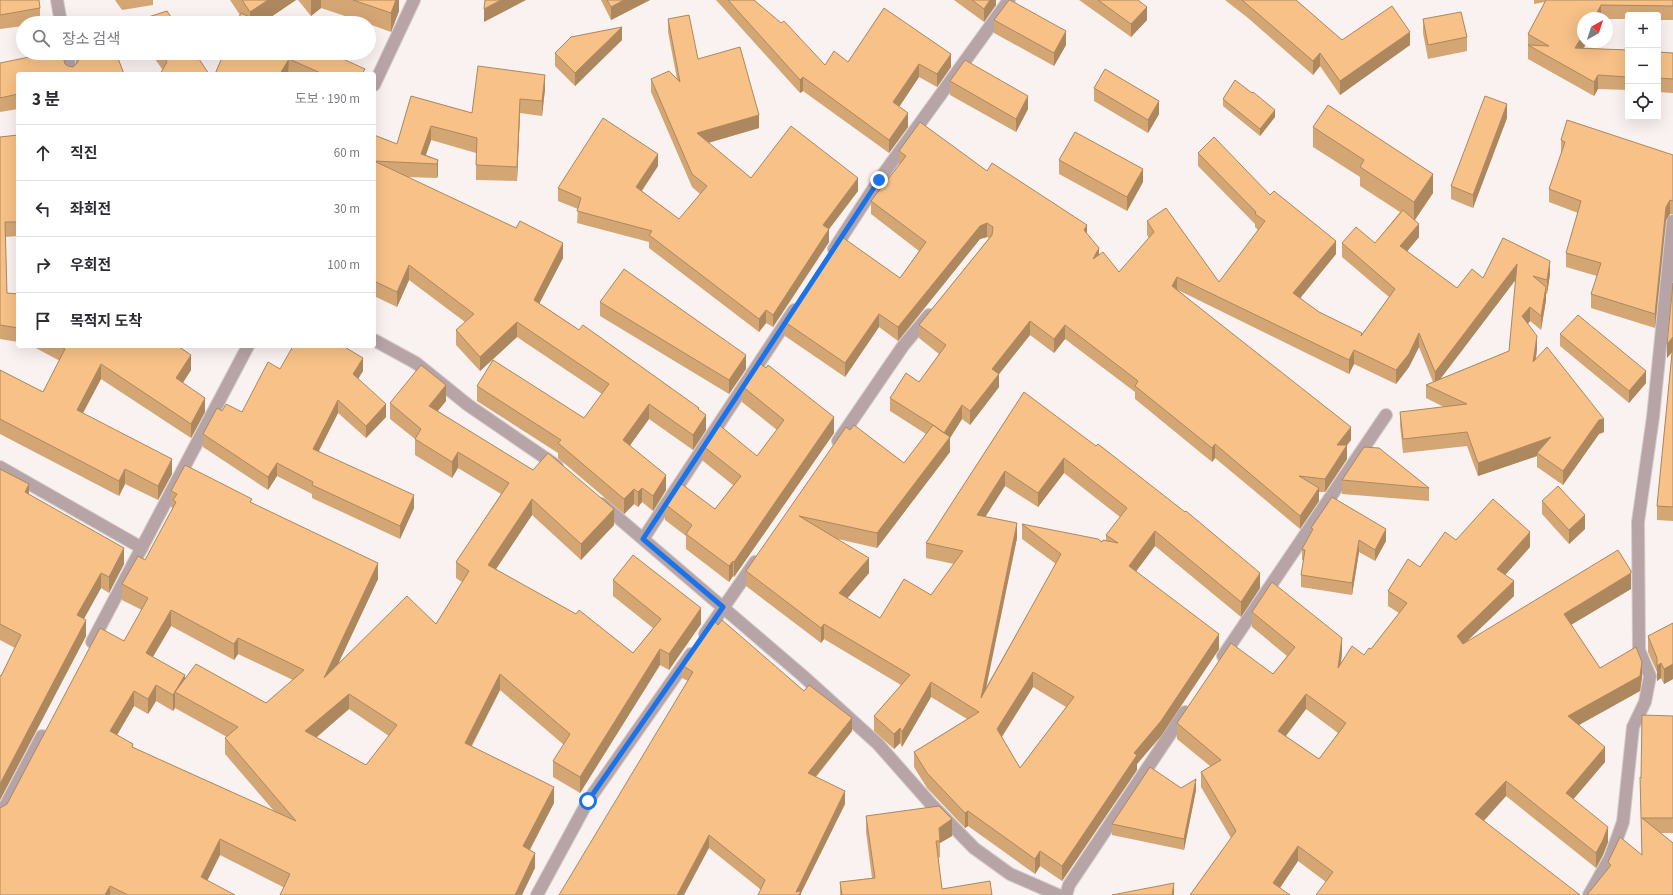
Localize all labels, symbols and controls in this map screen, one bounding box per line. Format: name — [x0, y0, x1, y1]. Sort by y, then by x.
north arrow — [1577, 12, 1613, 48]
map controls — [1625, 12, 1661, 120]
button: + — [1625, 12, 1661, 48]
search box — [16, 16, 376, 60]
icon: search — [30, 27, 52, 49]
text: 장소 검색 — [62, 29, 120, 50]
button: − — [1625, 48, 1661, 84]
button: locate — [1625, 84, 1661, 120]
text: 3 분 — [32, 88, 60, 112]
text: 도보 · 190 m — [295, 90, 360, 108]
icon: ahead — [32, 142, 54, 164]
text: 직진 — [70, 143, 98, 164]
text: 60 m — [334, 144, 360, 162]
route end — [870, 171, 888, 189]
icon: left — [32, 198, 54, 220]
text: 좌회전 — [70, 199, 111, 220]
text: 30 m — [334, 200, 360, 218]
icon: right — [32, 254, 54, 276]
text: 우회전 — [70, 255, 111, 276]
text: 100 m — [327, 256, 360, 274]
icon: arrive — [32, 310, 54, 332]
text: 목적지 도착 — [70, 311, 142, 332]
route start — [579, 792, 597, 810]

